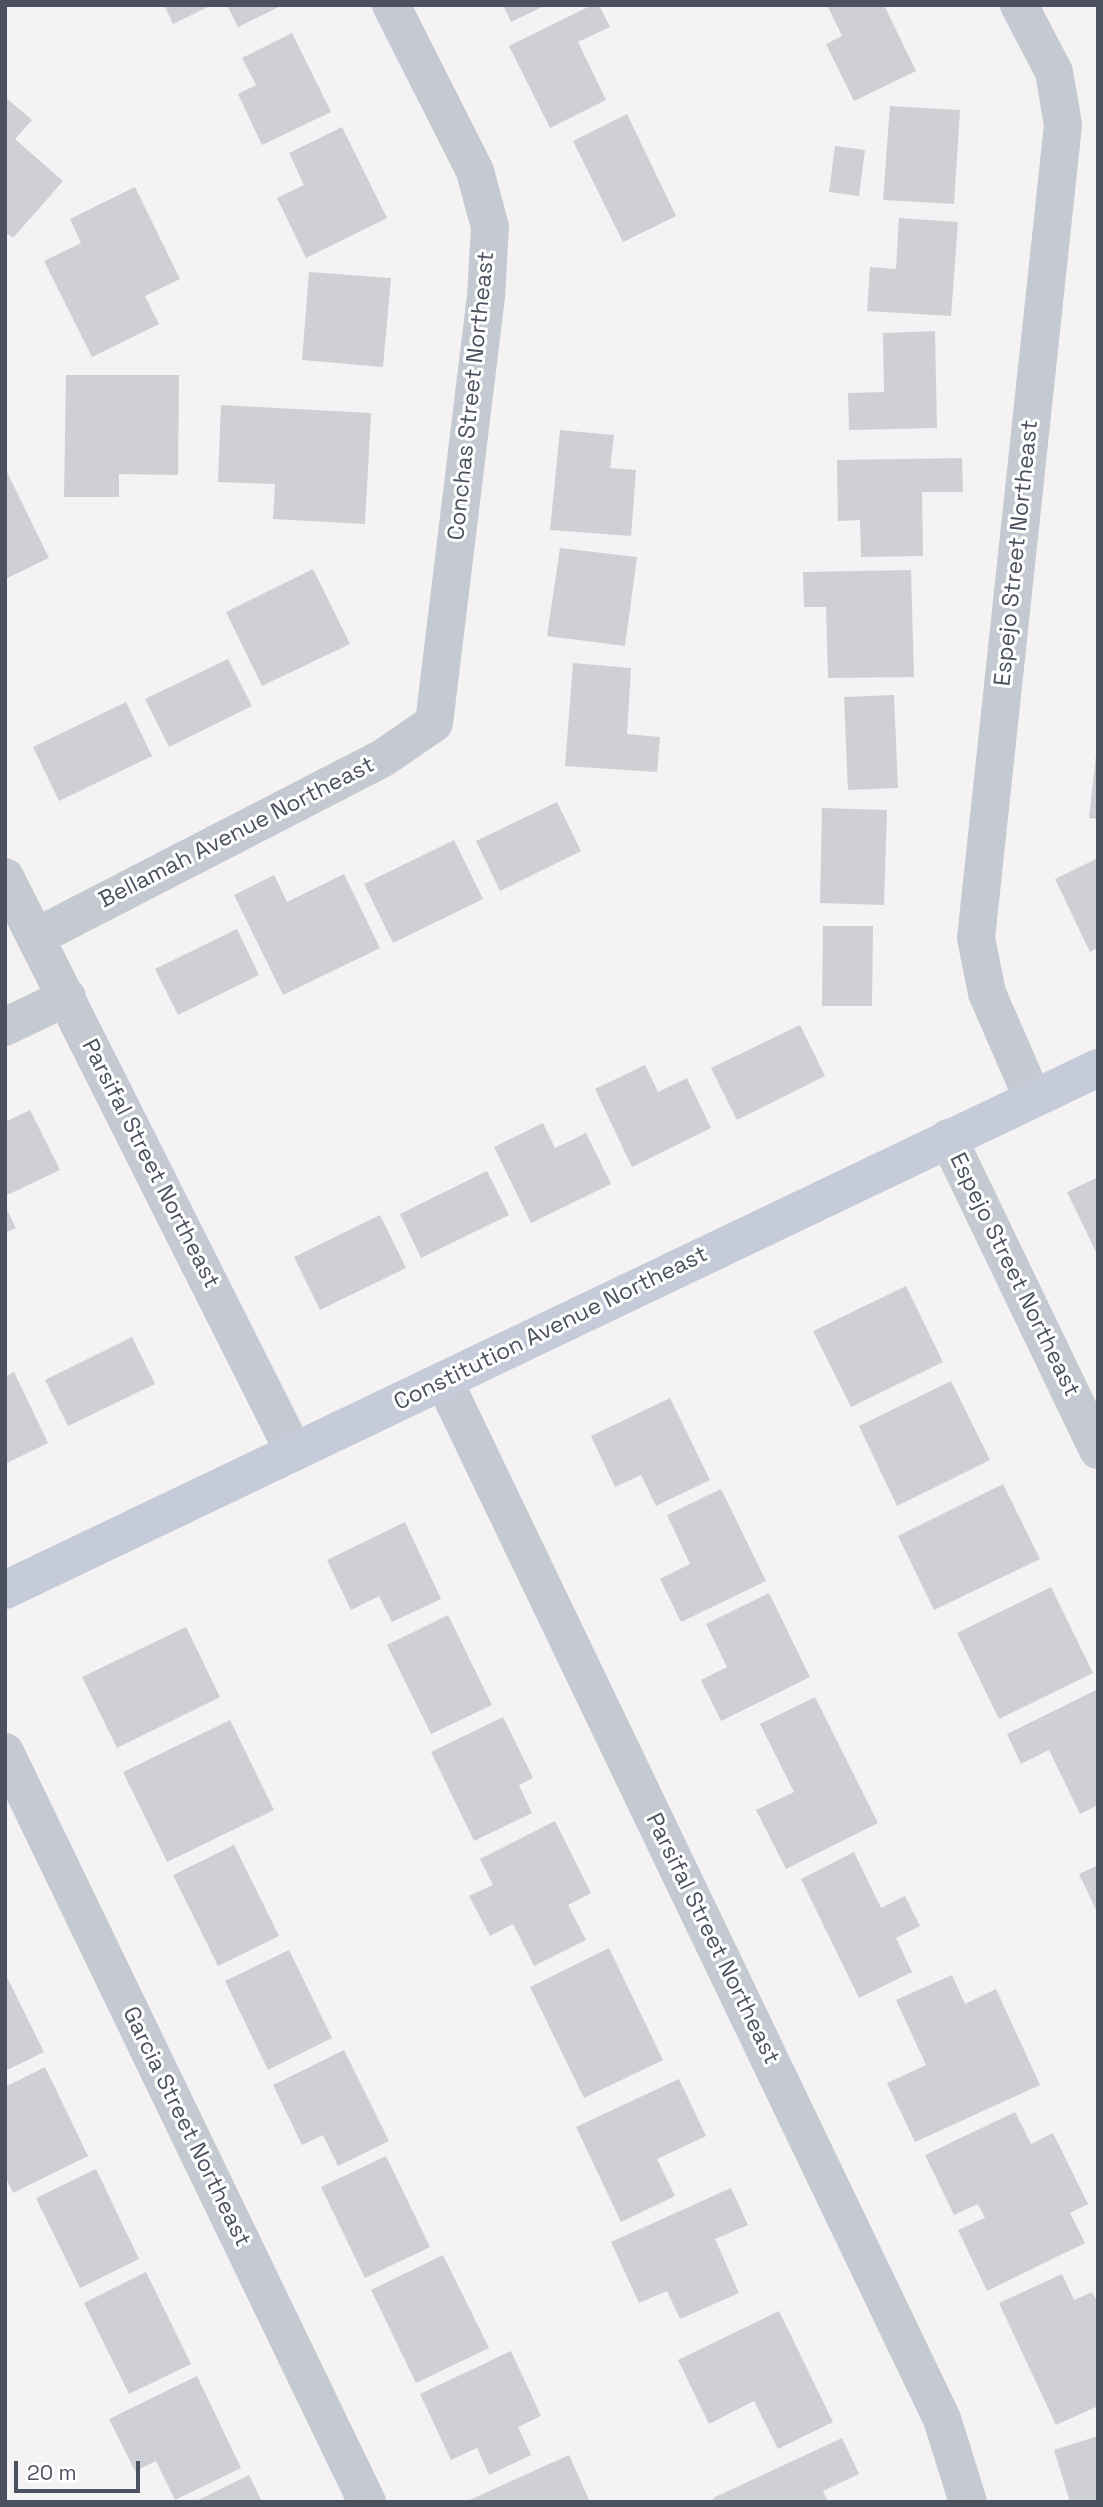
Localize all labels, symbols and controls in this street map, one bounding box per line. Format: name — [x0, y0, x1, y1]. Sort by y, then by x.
street label: Conchas Street Northeast — [443, 250, 501, 542]
street label: Espejo Street Northeast — [989, 419, 1045, 687]
street label: Bellamah Avenue Northeast — [95, 751, 379, 915]
street label: Parsifal Street Northeast — [75, 1035, 225, 1293]
street label: Espejo Street Northeast — [943, 1149, 1085, 1401]
street label: Constitution Avenue Northeast — [390, 1241, 712, 1417]
street label: Parsifal Street Northeast — [639, 1809, 785, 2069]
street label: Garcia Street Northeast — [116, 2003, 256, 2251]
scale bar — [18, 2448, 144, 2492]
text: 20 m — [27, 2459, 77, 2486]

